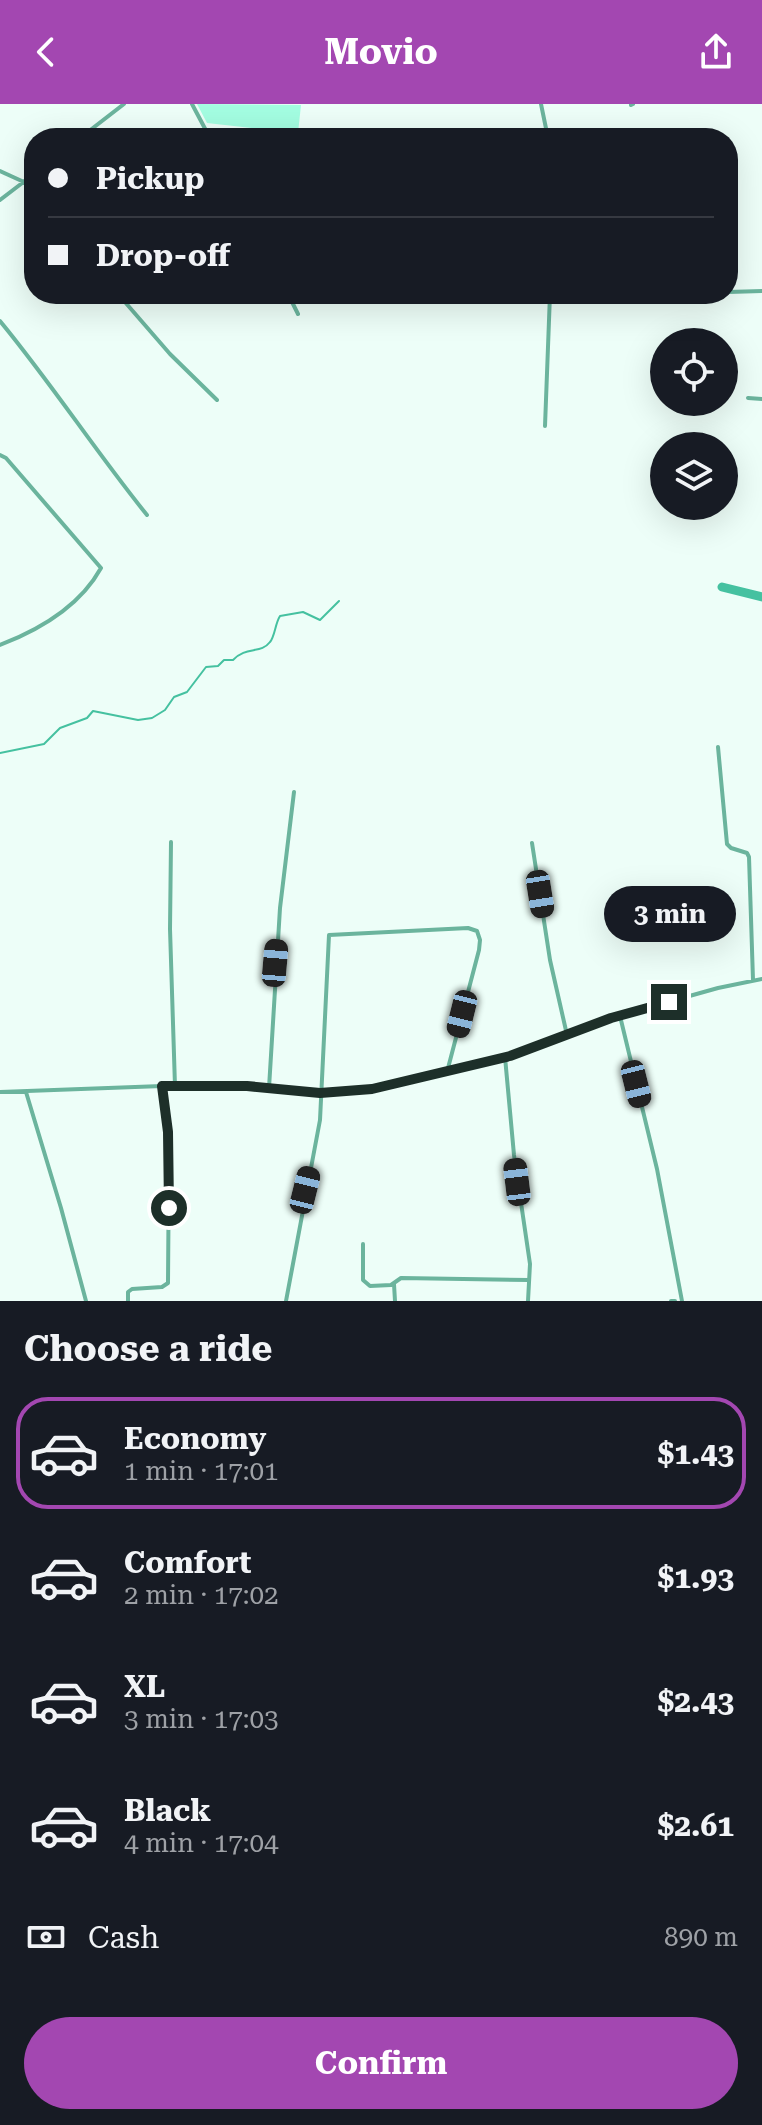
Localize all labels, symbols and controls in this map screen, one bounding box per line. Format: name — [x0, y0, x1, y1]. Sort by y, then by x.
icon: back — [24, 30, 68, 74]
icon: share — [694, 30, 738, 74]
text: Movio — [324, 31, 438, 73]
text: Pickup — [96, 161, 204, 196]
text: Drop-off — [96, 238, 230, 273]
map controls — [650, 328, 738, 520]
button: locate — [650, 328, 738, 416]
button: layers — [650, 432, 738, 520]
car — [524, 868, 556, 920]
callout: 3 min — [603, 886, 735, 942]
text: 3 min — [634, 899, 706, 929]
car — [261, 938, 289, 988]
route end — [651, 984, 687, 1020]
car — [445, 988, 479, 1040]
car — [619, 1058, 653, 1110]
car — [502, 1157, 532, 1207]
car — [288, 1164, 322, 1216]
route start — [151, 1190, 187, 1226]
text: Choose a ride — [24, 1328, 272, 1370]
icon: car — [28, 1417, 100, 1489]
text: Economy — [124, 1421, 266, 1456]
text: $1.43 — [657, 1436, 734, 1471]
text: 1 min · 17:01 — [124, 1456, 279, 1486]
icon: car — [28, 1541, 100, 1613]
text: Comfort — [124, 1545, 251, 1580]
text: $1.93 — [657, 1560, 734, 1595]
text: 2 min · 17:02 — [124, 1580, 279, 1610]
icon: car — [28, 1665, 100, 1737]
text: XL — [124, 1669, 165, 1704]
text: $2.43 — [657, 1684, 734, 1719]
text: 3 min · 17:03 — [124, 1704, 279, 1734]
icon: car — [28, 1789, 100, 1861]
text: Black — [124, 1793, 211, 1828]
text: $2.61 — [657, 1808, 734, 1843]
text: 4 min · 17:04 — [124, 1828, 279, 1858]
icon: cash — [24, 1915, 68, 1959]
text: Cash — [88, 1920, 159, 1955]
text: 890 m — [664, 1922, 738, 1952]
button: Confirm — [24, 2017, 738, 2109]

